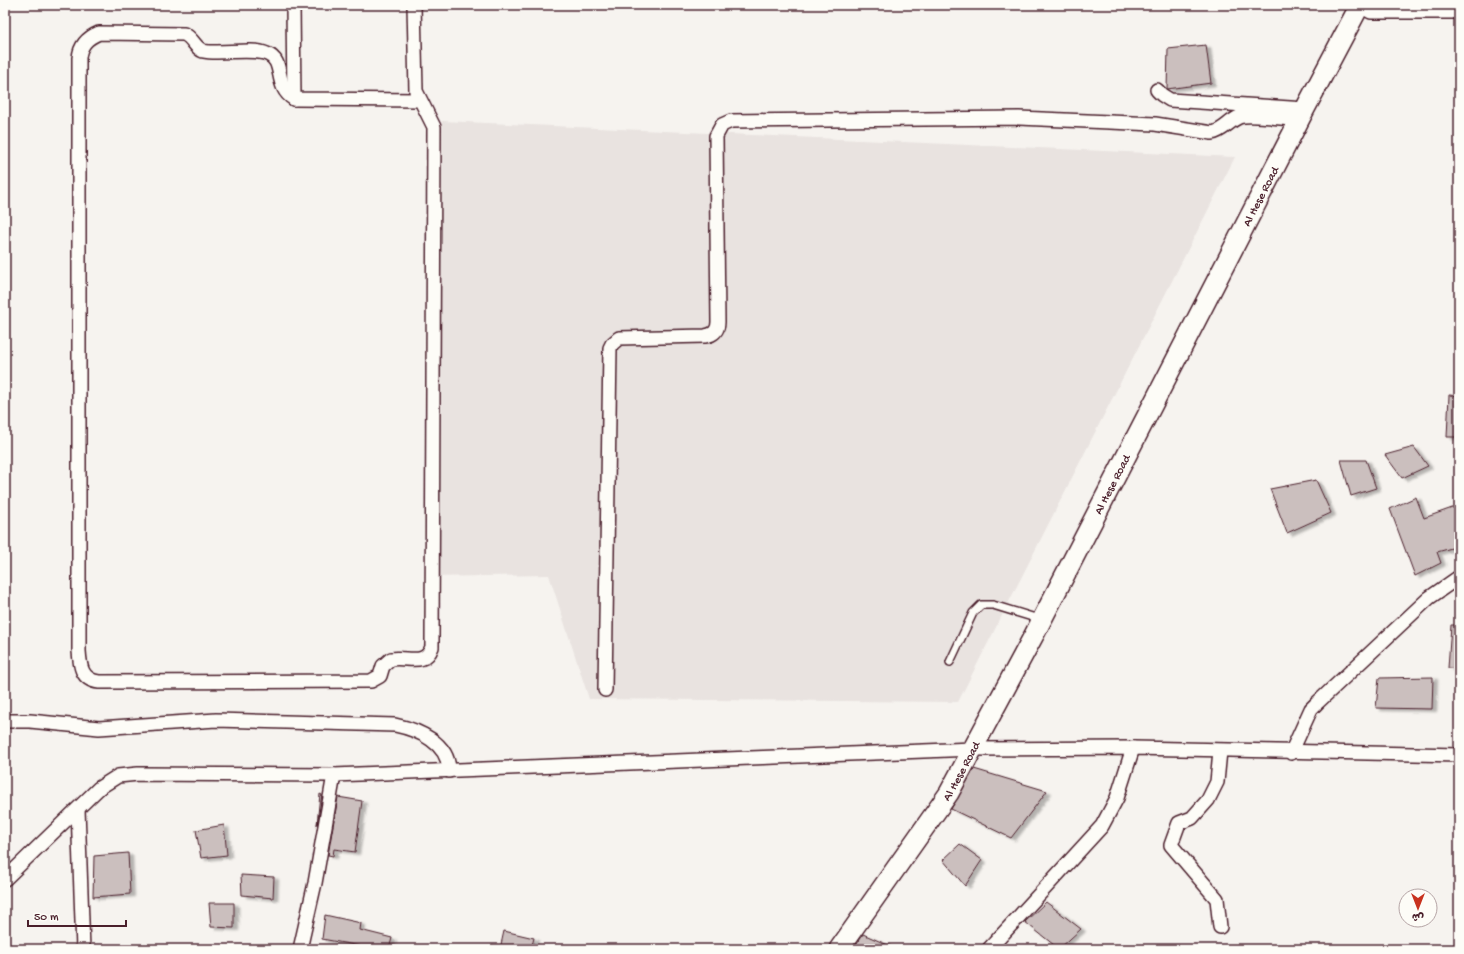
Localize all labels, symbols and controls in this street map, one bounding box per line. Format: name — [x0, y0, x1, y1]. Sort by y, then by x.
street label: Al Hese Road — [1241, 164, 1284, 229]
street label: Al Hese Road — [1092, 452, 1135, 517]
street label: Al Hese Road — [941, 739, 985, 804]
north arrow — [1398, 888, 1438, 928]
scale bar — [28, 902, 126, 928]
text: ش — [1412, 910, 1424, 922]
text: 50 m — [34, 911, 59, 925]

